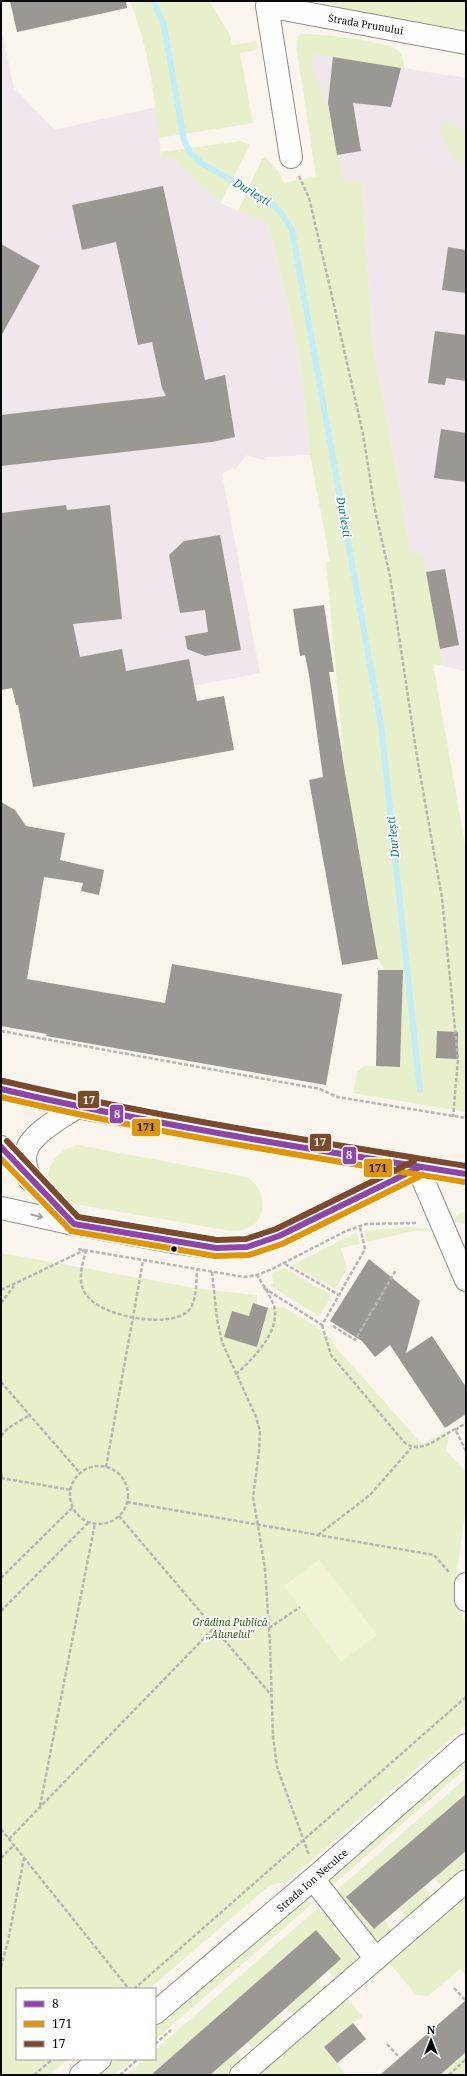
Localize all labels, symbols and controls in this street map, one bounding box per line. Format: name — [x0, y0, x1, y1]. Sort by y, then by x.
street label: Strada Prunului — [327, 11, 405, 38]
water label: Durlești — [230, 174, 274, 209]
water label: Durlești — [333, 494, 356, 539]
water label: Durlești — [383, 815, 402, 859]
line badge: 17 — [77, 1090, 100, 1109]
text: 17 — [83, 1092, 95, 1107]
line badge: 8 — [109, 1104, 124, 1124]
text: 8 — [114, 1106, 120, 1121]
line badge: 171 — [131, 1118, 161, 1137]
text: 171 — [137, 1119, 155, 1134]
line badge: 17 — [309, 1133, 332, 1152]
text: 17 — [314, 1134, 326, 1149]
line badge: 8 — [342, 1146, 357, 1165]
text: 8 — [346, 1147, 352, 1162]
line badge: 171 — [363, 1158, 393, 1178]
text: 171 — [369, 1160, 387, 1175]
one-way arrow — [31, 1212, 44, 1220]
unlabelled marker — [169, 1244, 179, 1254]
park label: Grădina Publică ,,Alunelul" — [192, 1615, 268, 1641]
street label: Strada Ion Neculce — [274, 1845, 350, 1915]
legend — [16, 1988, 156, 2060]
text: 8 — [52, 1995, 59, 2012]
text: 171 — [52, 2015, 72, 2032]
north arrow — [411, 2020, 451, 2060]
text: N — [427, 2022, 436, 2037]
text: 17 — [52, 2035, 66, 2052]

